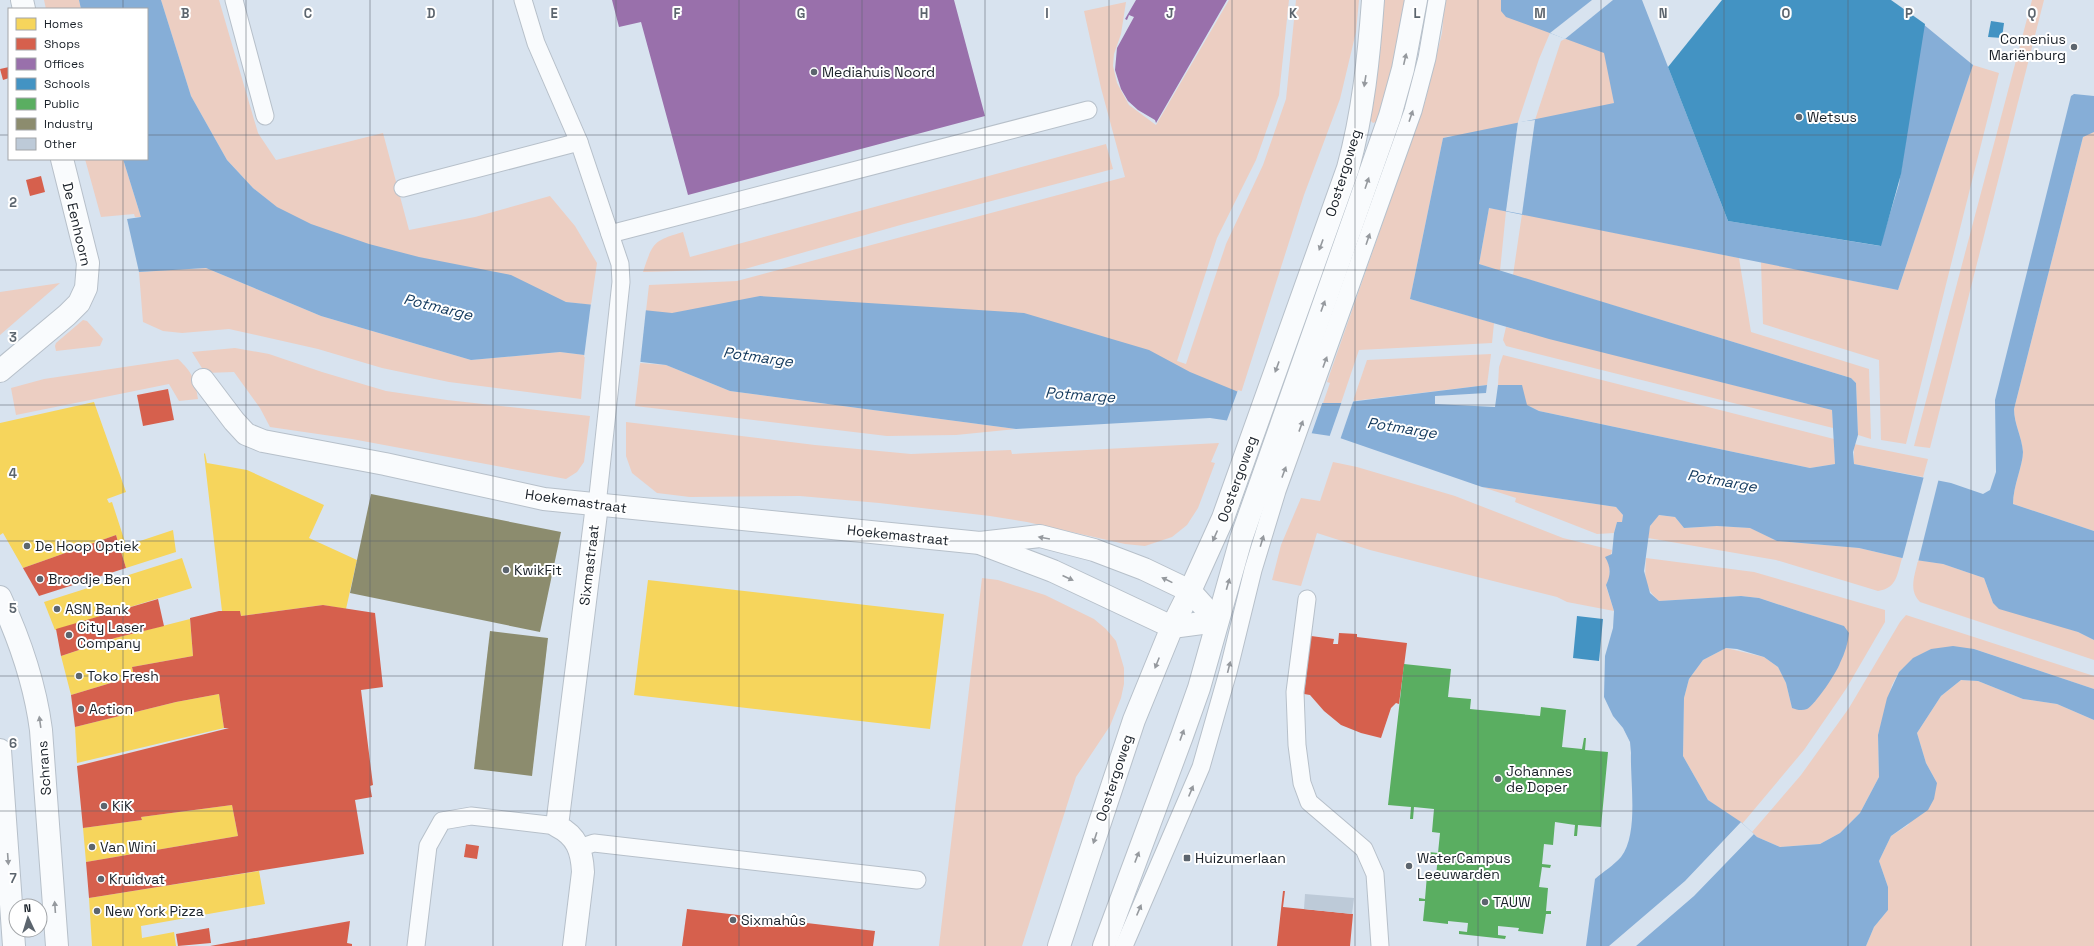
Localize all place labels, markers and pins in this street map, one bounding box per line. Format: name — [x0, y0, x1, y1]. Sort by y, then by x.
place label: Comenius Mariënburg — [1989, 30, 2066, 64]
marker: Comenius Mariënburg — [2069, 42, 2079, 52]
place label: Mediahuis Noord — [822, 63, 935, 81]
marker: Mediahuis Noord — [809, 67, 819, 77]
place label: Wetsus — [1807, 108, 1857, 126]
marker: Wetsus — [1794, 112, 1804, 122]
place label: De Hoop Optiek — [35, 537, 140, 555]
marker: De Hoop Optiek — [22, 541, 32, 551]
place label: KwikFit — [514, 561, 562, 579]
marker: KwikFit — [501, 565, 511, 575]
place label: Broodje Ben — [48, 570, 130, 588]
marker: Broodje Ben — [35, 574, 45, 584]
place label: ASN Bank — [65, 600, 129, 618]
marker: ASN Bank — [52, 604, 62, 614]
place label: City Laser Company — [77, 618, 145, 652]
marker: City Laser Company — [64, 630, 74, 640]
place label: Toko Fresh — [87, 667, 159, 685]
marker: Toko Fresh — [74, 671, 84, 681]
place label: Action — [89, 700, 133, 718]
marker: Action — [76, 704, 86, 714]
place label: Johannes de Doper — [1506, 762, 1572, 796]
marker: Johannes de Doper — [1493, 774, 1503, 784]
place label: KiK — [112, 797, 133, 815]
marker: KiK — [99, 801, 109, 811]
place label: Van Wini — [100, 838, 156, 856]
marker: Van Wini — [87, 842, 97, 852]
place label: Huizumerlaan — [1195, 849, 1286, 867]
place label: WaterCampus Leeuwarden — [1417, 849, 1511, 883]
marker: Huizumerlaan — [1182, 853, 1192, 863]
marker: WaterCampus Leeuwarden — [1404, 861, 1414, 871]
place label: Kruidvat — [109, 870, 165, 888]
marker: Kruidvat — [96, 874, 106, 884]
place label: TAUW — [1493, 893, 1530, 911]
marker: TAUW — [1480, 897, 1490, 907]
place label: New York Pizza — [105, 902, 204, 920]
marker: New York Pizza — [92, 906, 102, 916]
place label: Sixmahûs — [741, 911, 806, 929]
marker: Sixmahûs — [728, 915, 738, 925]

